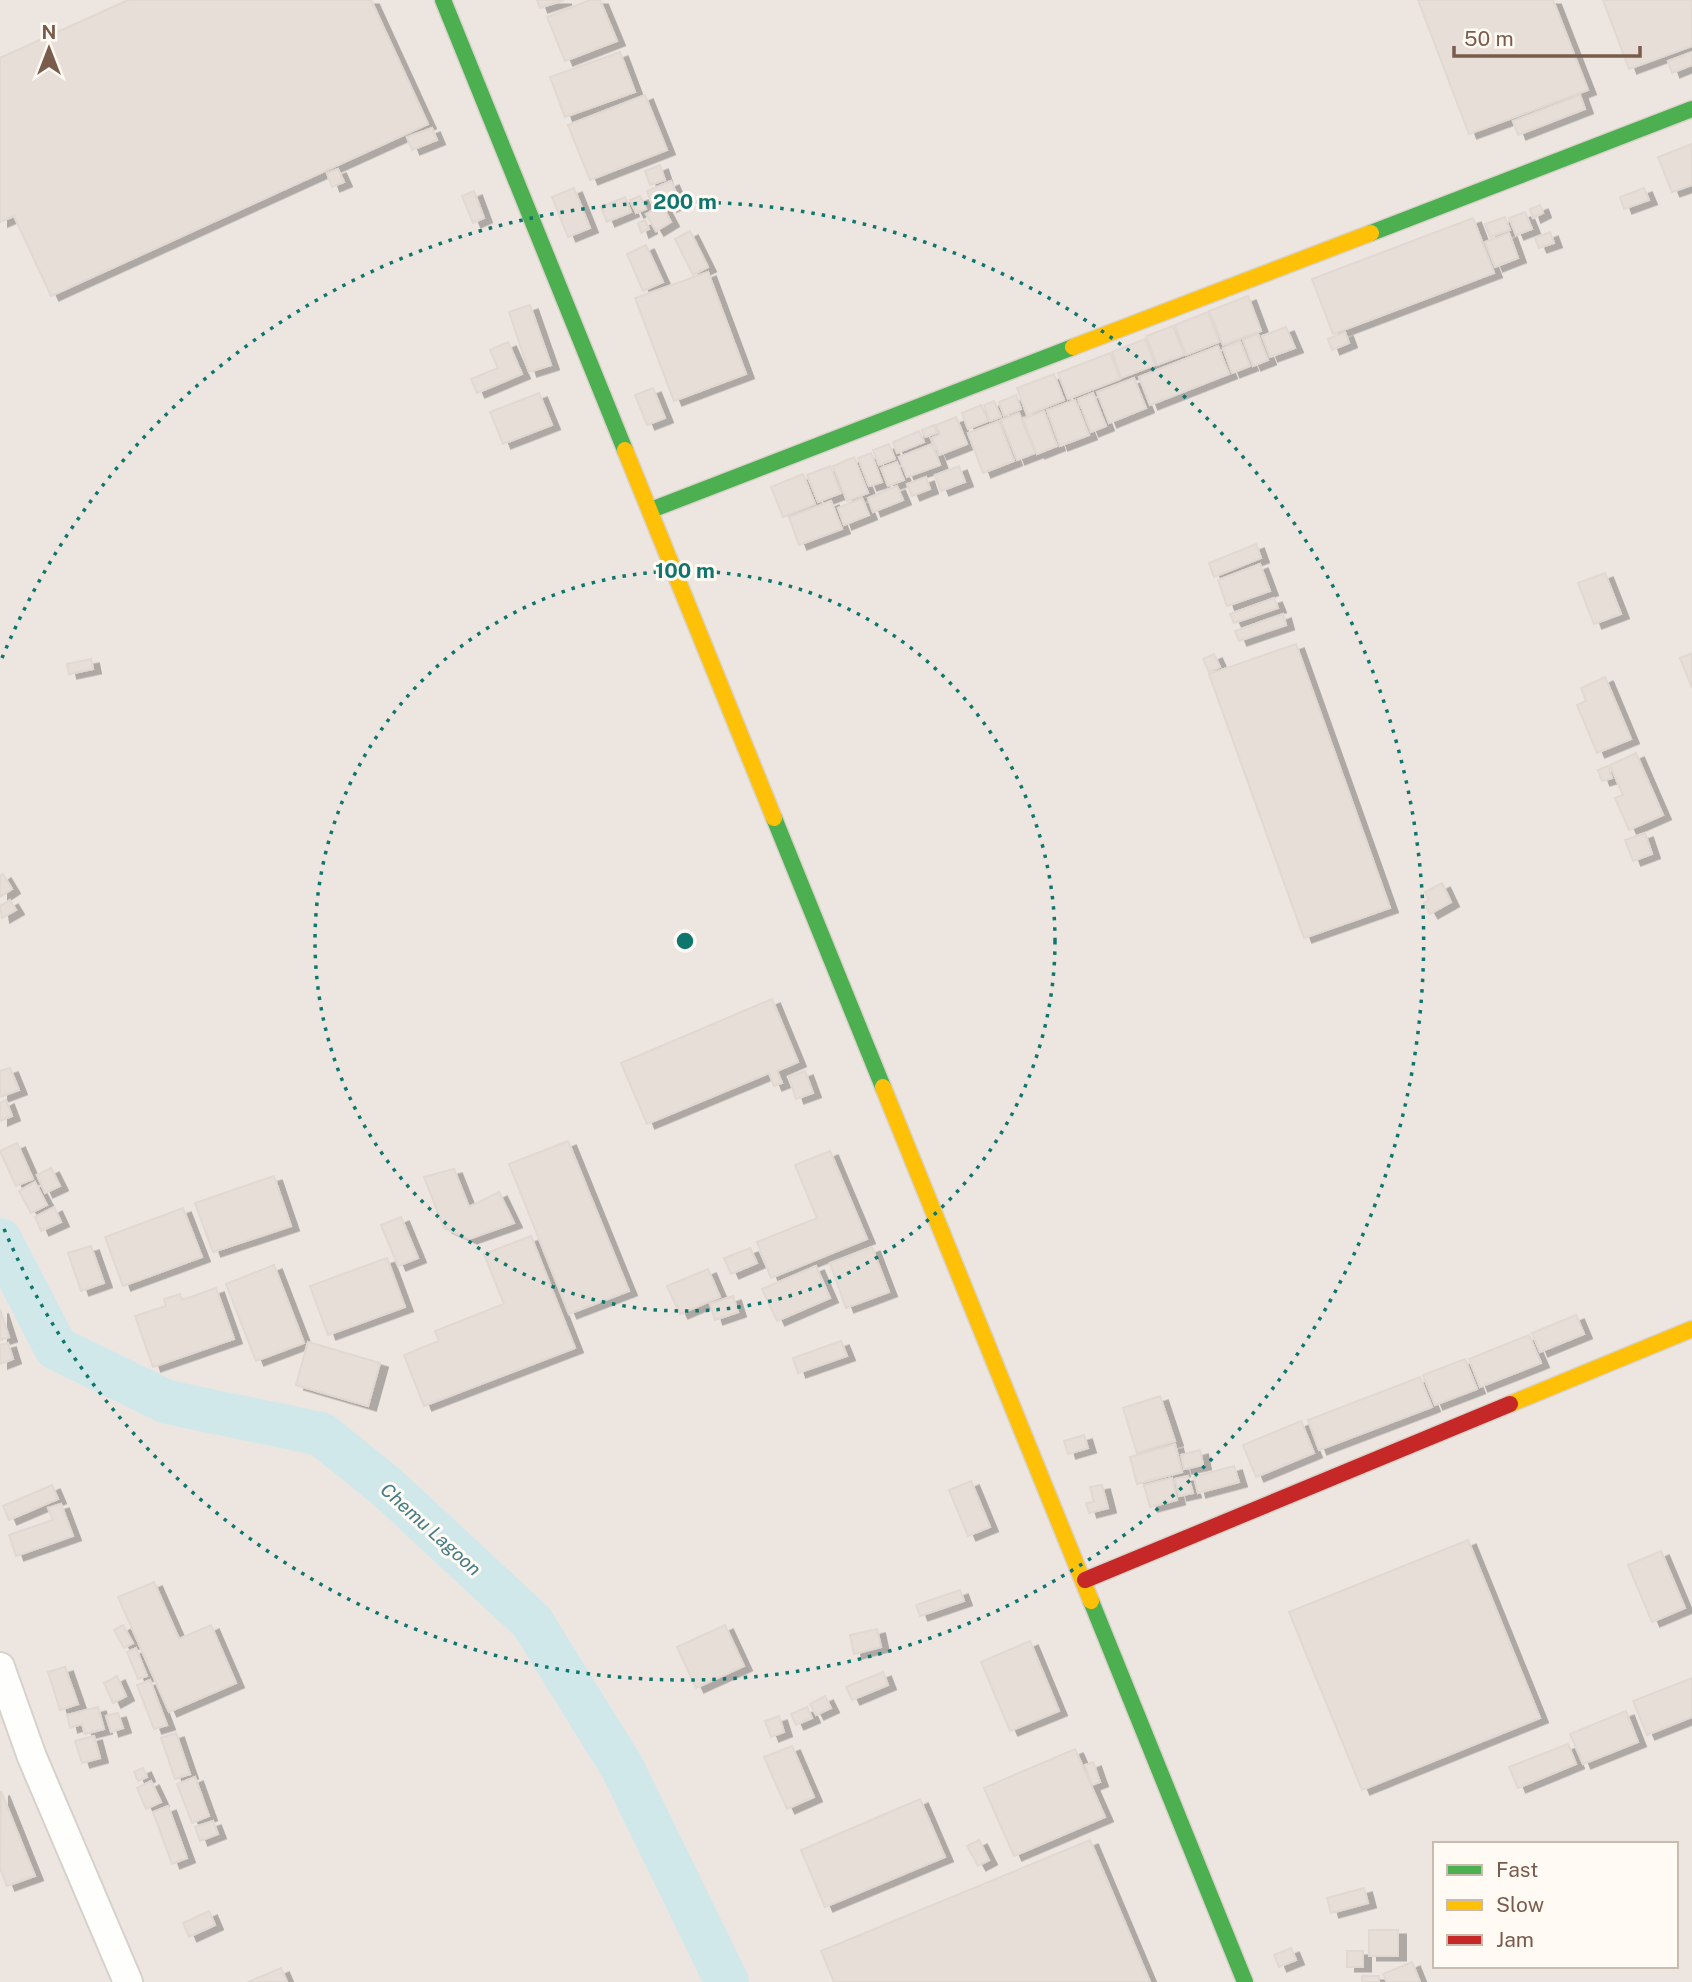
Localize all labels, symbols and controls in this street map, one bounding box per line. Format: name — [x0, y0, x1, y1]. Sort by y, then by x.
north arrow — [14, 14, 84, 84]
scale bar — [1454, 14, 1640, 58]
text: N — [42, 21, 56, 43]
text: 50 m — [1464, 26, 1514, 51]
text: 200 m — [653, 189, 717, 214]
text: 100 m — [655, 558, 715, 583]
centre of rings — [673, 929, 697, 953]
water label: Chemu Lagoon — [376, 1478, 486, 1580]
legend — [1433, 1842, 1678, 1968]
text: Fast — [1496, 1857, 1538, 1882]
text: Slow — [1496, 1892, 1544, 1917]
text: Jam — [1496, 1927, 1534, 1952]

